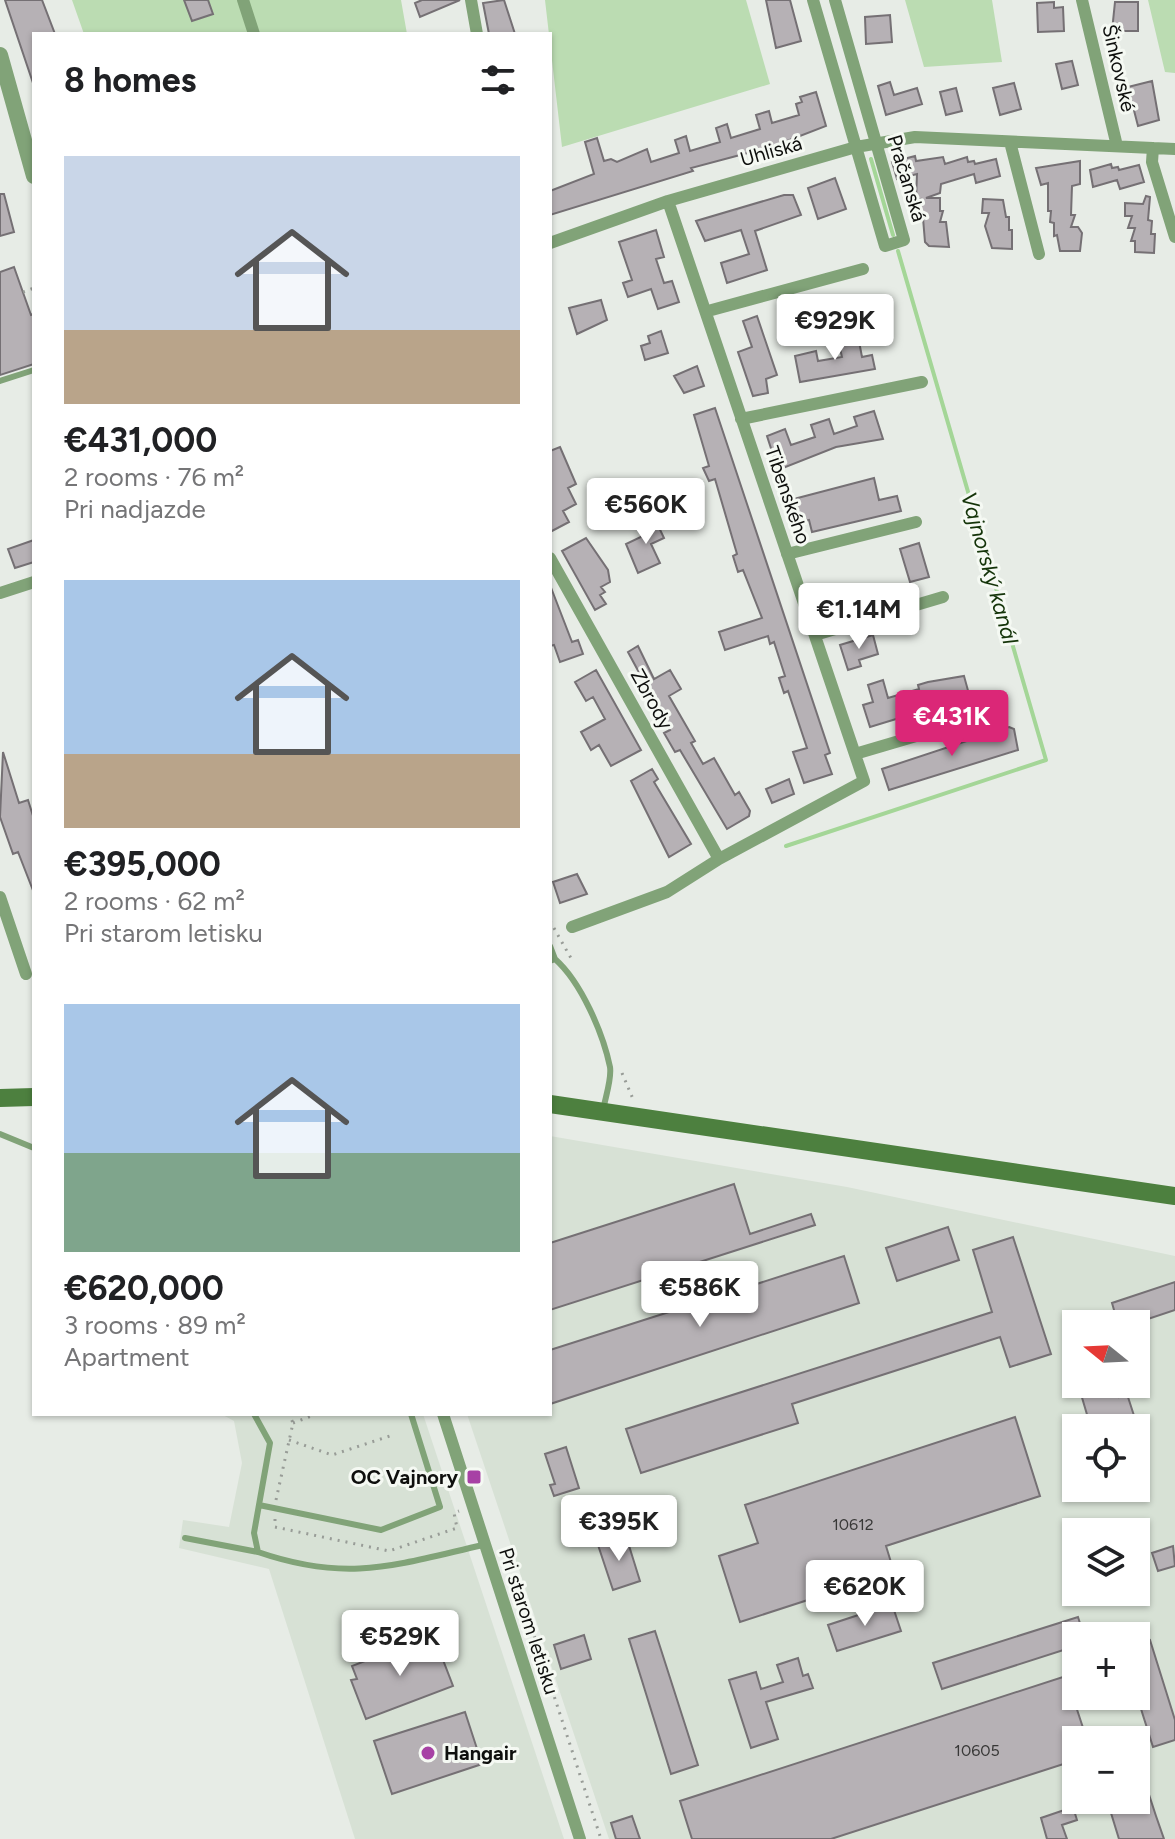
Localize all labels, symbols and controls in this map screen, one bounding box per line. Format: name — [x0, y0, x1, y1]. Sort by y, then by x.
street label: Šinkovské — [1097, 22, 1141, 114]
icon: filters — [476, 58, 520, 102]
text: 8 homes — [64, 60, 196, 101]
street label: Uhliská — [737, 131, 805, 171]
street label: Pračanská — [882, 132, 932, 224]
icon: home — [220, 208, 364, 352]
pin: €929K — [779, 294, 891, 362]
text: €929K — [795, 304, 875, 336]
text: €431,000 — [64, 420, 217, 461]
street label: Tibenského — [760, 443, 816, 547]
text: 2 rooms · 76 m² — [64, 461, 244, 493]
pin: €560K — [590, 478, 702, 546]
text: €560K — [605, 488, 687, 520]
water label: Vajnorský kanál — [955, 489, 1024, 647]
text: Pri nadjazde — [64, 493, 206, 525]
pin: €1.14M — [794, 583, 924, 651]
text: €1.14M — [816, 593, 902, 625]
icon: home — [220, 632, 364, 776]
street label: Zbrody — [626, 665, 679, 734]
pin: €431K — [896, 690, 1008, 758]
text: €431K — [913, 700, 991, 732]
text: €395,000 — [64, 844, 221, 885]
text: 2 rooms · 62 m² — [64, 885, 245, 917]
text: Pri starom letisku — [64, 917, 263, 949]
icon: home — [220, 1056, 364, 1200]
pin: €586K — [644, 1261, 756, 1329]
text: €620,000 — [64, 1268, 224, 1309]
text: €586K — [659, 1271, 741, 1303]
text: 3 rooms · 89 m² — [64, 1309, 246, 1341]
north arrow — [1062, 1310, 1150, 1398]
map controls — [1062, 1310, 1150, 1814]
text: Apartment — [64, 1341, 190, 1373]
button: locate — [1062, 1414, 1150, 1502]
place label: OC Vajnory — [351, 1465, 458, 1489]
marker: OC Vajnory — [465, 1468, 483, 1486]
pin: €395K — [563, 1495, 675, 1563]
text: €395K — [579, 1505, 659, 1537]
house number: 10612 — [832, 1515, 874, 1534]
button: layers — [1062, 1518, 1150, 1606]
street label: Pri starom letisku — [494, 1545, 564, 1697]
pin: €620K — [809, 1560, 921, 1628]
text: €620K — [824, 1570, 906, 1602]
pin: €529K — [344, 1610, 456, 1678]
text: €529K — [360, 1620, 440, 1652]
button: + — [1062, 1622, 1150, 1710]
button: − — [1062, 1726, 1150, 1814]
place label: Hangair — [444, 1741, 517, 1765]
house number: 10605 — [954, 1741, 1000, 1760]
marker: Hangair — [419, 1744, 437, 1762]

